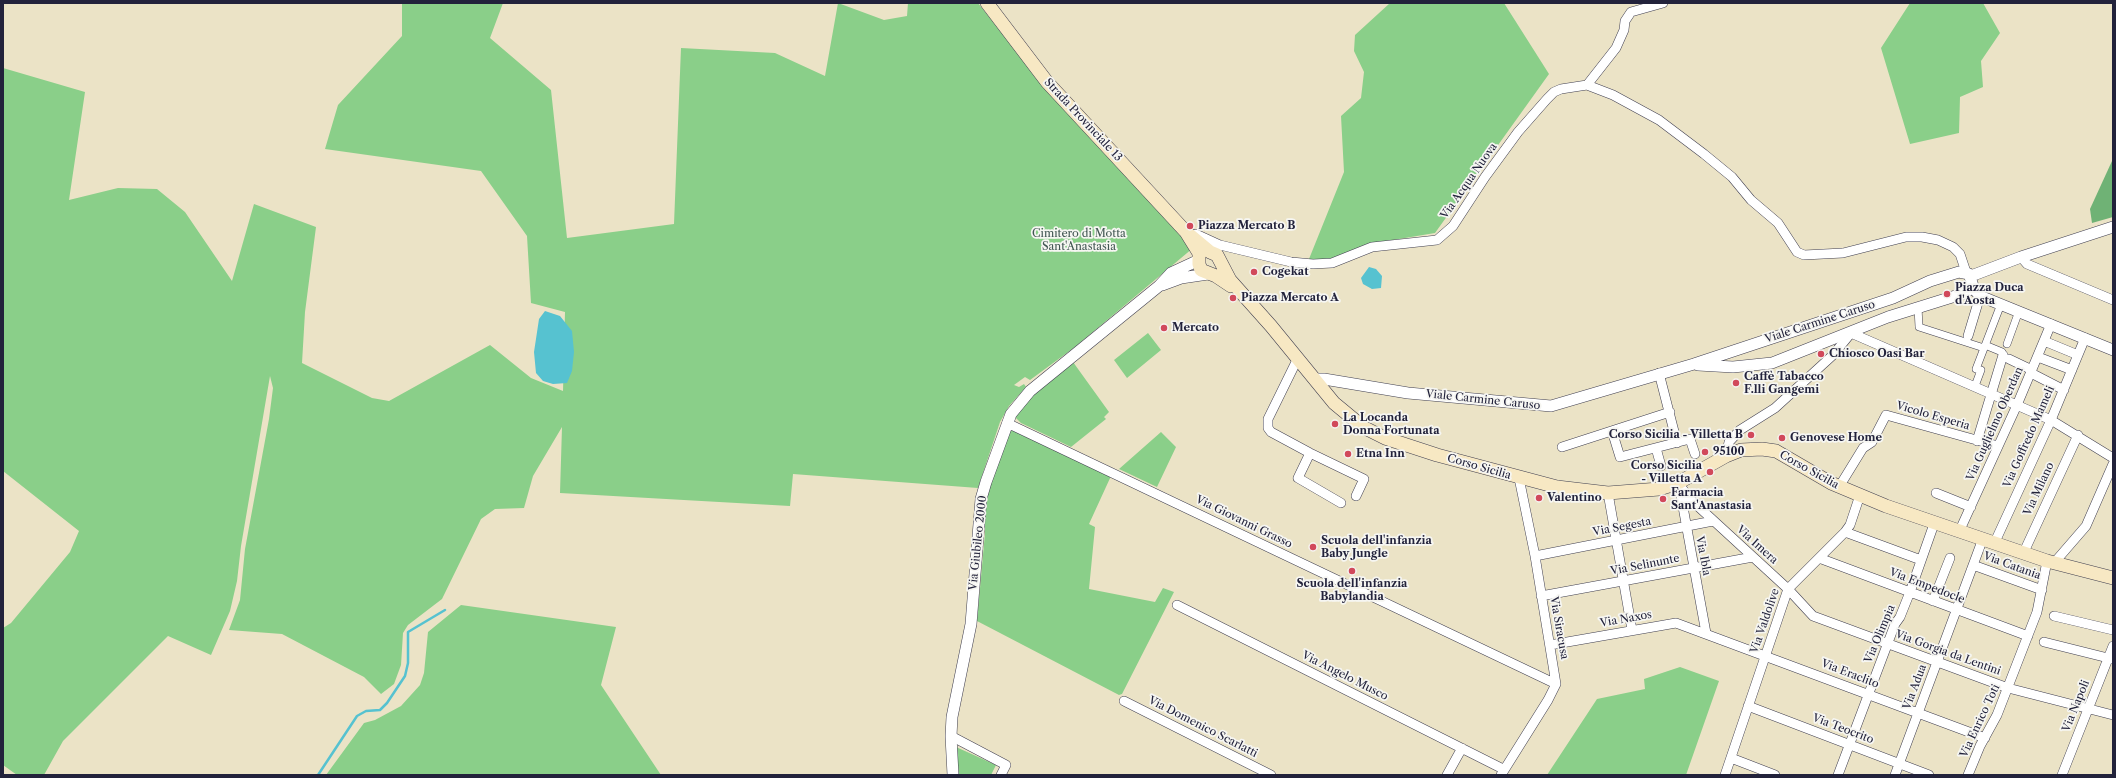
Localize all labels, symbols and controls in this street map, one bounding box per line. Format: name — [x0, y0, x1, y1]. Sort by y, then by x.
street label: Strada Provinciale 13 — [1041, 76, 1125, 164]
street label: Via Acqua Nuova — [1438, 141, 1500, 221]
place label: Piazza Mercato B — [1198, 219, 1295, 233]
marker: Piazza Mercato B — [1185, 221, 1195, 231]
park label: Cimitero di Motta Sant'Anastasia — [1032, 227, 1126, 253]
place label: Cogekat — [1262, 265, 1309, 279]
marker: Cogekat — [1249, 267, 1259, 277]
place label: Piazza Duca d'Aosta — [1955, 281, 2024, 307]
marker: Piazza Duca d'Aosta — [1942, 289, 1952, 299]
place label: Piazza Mercato A — [1241, 291, 1339, 305]
marker: Piazza Mercato A — [1228, 293, 1238, 303]
street label: Viale Carmine Caruso — [1763, 298, 1877, 346]
place label: Mercato — [1172, 321, 1219, 335]
marker: Mercato — [1159, 323, 1169, 333]
place label: Chiosco Oasi Bar — [1829, 347, 1925, 361]
marker: Chiosco Oasi Bar — [1816, 349, 1826, 359]
street label: Via Guglielmo Oberdan — [1964, 365, 2026, 483]
place label: Caffè Tabacco F.lli Gangemi — [1744, 370, 1824, 396]
marker: Caffè Tabacco F.lli Gangemi — [1731, 378, 1741, 388]
street label: Via Goffredo Mameli — [2001, 384, 2057, 490]
street label: Viale Carmine Caruso — [1425, 387, 1541, 413]
street label: Vicolo Esperia — [1895, 399, 1971, 433]
place label: La Locanda Donna Fortunata — [1343, 411, 1440, 437]
marker: La Locanda Donna Fortunata — [1330, 419, 1340, 429]
place label: Corso Sicilia - Villetta B — [1609, 428, 1743, 442]
marker: Corso Sicilia - Villetta B — [1746, 430, 1756, 440]
place label: Genovese Home — [1790, 431, 1882, 445]
marker: Genovese Home — [1777, 433, 1787, 443]
place label: 95100 — [1713, 445, 1744, 459]
place label: Etna Inn — [1356, 447, 1405, 461]
marker: 95100 — [1700, 447, 1710, 457]
street label: Corso Sicilia — [1777, 448, 1841, 492]
marker: Etna Inn — [1343, 449, 1353, 459]
street label: Corso Sicilia — [1446, 452, 1512, 482]
place label: Corso Sicilia - Villetta A — [1631, 459, 1702, 485]
street label: Via Milano — [2021, 460, 2057, 518]
marker: Corso Sicilia - Villetta A — [1705, 467, 1715, 477]
place label: Farmacia Sant'Anastasia — [1671, 486, 1752, 512]
place label: Valentino — [1547, 491, 1602, 505]
street label: Via Giovanni Grasso — [1194, 493, 1294, 551]
marker: Valentino — [1534, 493, 1544, 503]
marker: Farmacia Sant'Anastasia — [1658, 494, 1668, 504]
street label: Via Giubileo 2000 — [966, 495, 990, 591]
street label: Via Segesta — [1592, 515, 1652, 539]
street label: Via Imera — [1734, 523, 1780, 567]
place label: Scuola dell'infanzia Baby Jungle — [1321, 534, 1432, 560]
street label: Via Ibla — [1693, 535, 1713, 577]
marker: Scuola dell'infanzia Baby Jungle — [1308, 542, 1318, 552]
street label: Via Catania — [1982, 550, 2042, 582]
street label: Via Selinunte — [1609, 552, 1681, 578]
marker: Scuola dell'infanzia Babylandia — [1347, 566, 1357, 576]
street label: Via Empedocle — [1888, 566, 1966, 606]
place label: Scuola dell'infanzia Babylandia — [1297, 577, 1407, 603]
street label: Via Valdolive — [1748, 587, 1782, 655]
street label: Via Siracusa — [1547, 596, 1571, 660]
street label: Via Olimpia — [1862, 603, 1898, 665]
street label: Via Naxos — [1599, 608, 1653, 630]
street label: Via Gorgia da Lentini — [1893, 628, 2003, 678]
street label: Via Angelo Musco — [1300, 649, 1390, 703]
street label: Via Eraclito — [1819, 657, 1881, 691]
street label: Via Adua — [1900, 663, 1930, 711]
street label: Via Napoli — [2060, 678, 2092, 734]
street label: Via Enrico Toti — [1957, 682, 2003, 760]
street label: Via Domenico Scarlatti — [1146, 694, 1260, 760]
street label: Via Teocrito — [1811, 711, 1875, 747]

